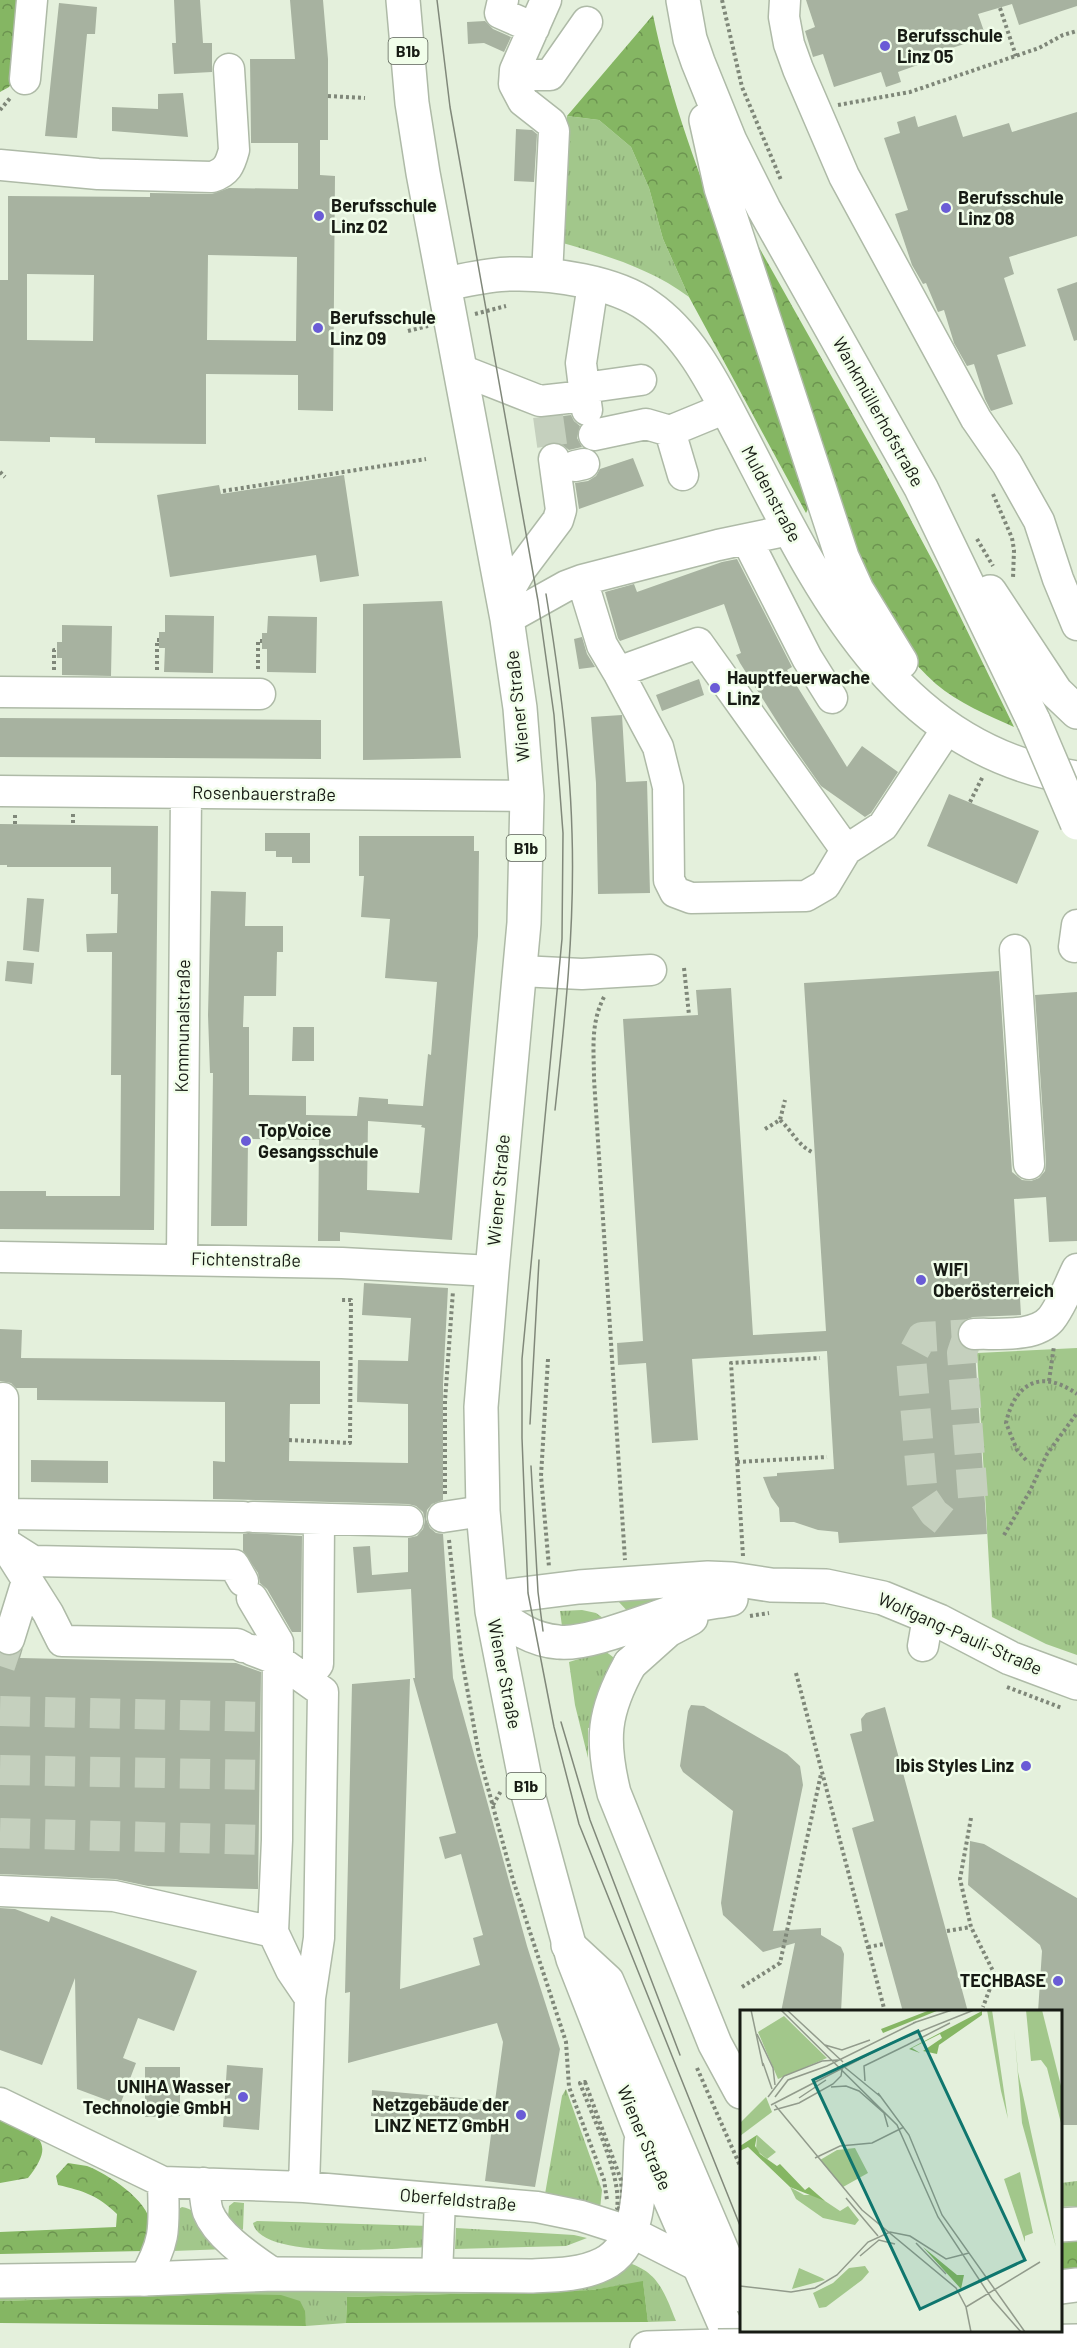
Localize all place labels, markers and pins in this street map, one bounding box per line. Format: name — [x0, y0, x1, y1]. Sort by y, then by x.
place label: Berufsschule Linz 05 — [897, 24, 1003, 67]
marker: Berufsschule Linz 05 — [878, 39, 892, 53]
place label: Berufsschule Linz 08 — [958, 186, 1064, 229]
place label: Berufsschule Linz 02 — [331, 194, 437, 237]
marker: Berufsschule Linz 08 — [939, 201, 953, 215]
marker: Berufsschule Linz 02 — [312, 209, 326, 223]
place label: Berufsschule Linz 09 — [330, 306, 436, 349]
marker: Berufsschule Linz 09 — [311, 321, 325, 335]
place label: Hauptfeuerwache Linz — [727, 666, 870, 709]
marker: Hauptfeuerwache Linz — [708, 681, 722, 695]
place label: TopVoice Gesangsschule — [258, 1119, 379, 1162]
marker: TopVoice Gesangsschule — [239, 1134, 253, 1148]
place label: WIFI Oberösterreich — [933, 1258, 1054, 1301]
marker: WIFI Oberösterreich — [914, 1273, 928, 1287]
place label: Ibis Styles Linz — [895, 1754, 1014, 1776]
marker: Ibis Styles Linz — [1019, 1759, 1033, 1773]
place label: TECHBASE — [960, 1969, 1046, 1991]
marker: TECHBASE — [1051, 1974, 1065, 1988]
place label: UNIHA Wasser Technologie GmbH — [83, 2075, 231, 2118]
marker: UNIHA Wasser Technologie GmbH — [236, 2090, 250, 2104]
place label: Netzgebäude der LINZ NETZ GmbH — [372, 2093, 509, 2136]
marker: Netzgebäude der LINZ NETZ GmbH — [514, 2108, 528, 2122]

